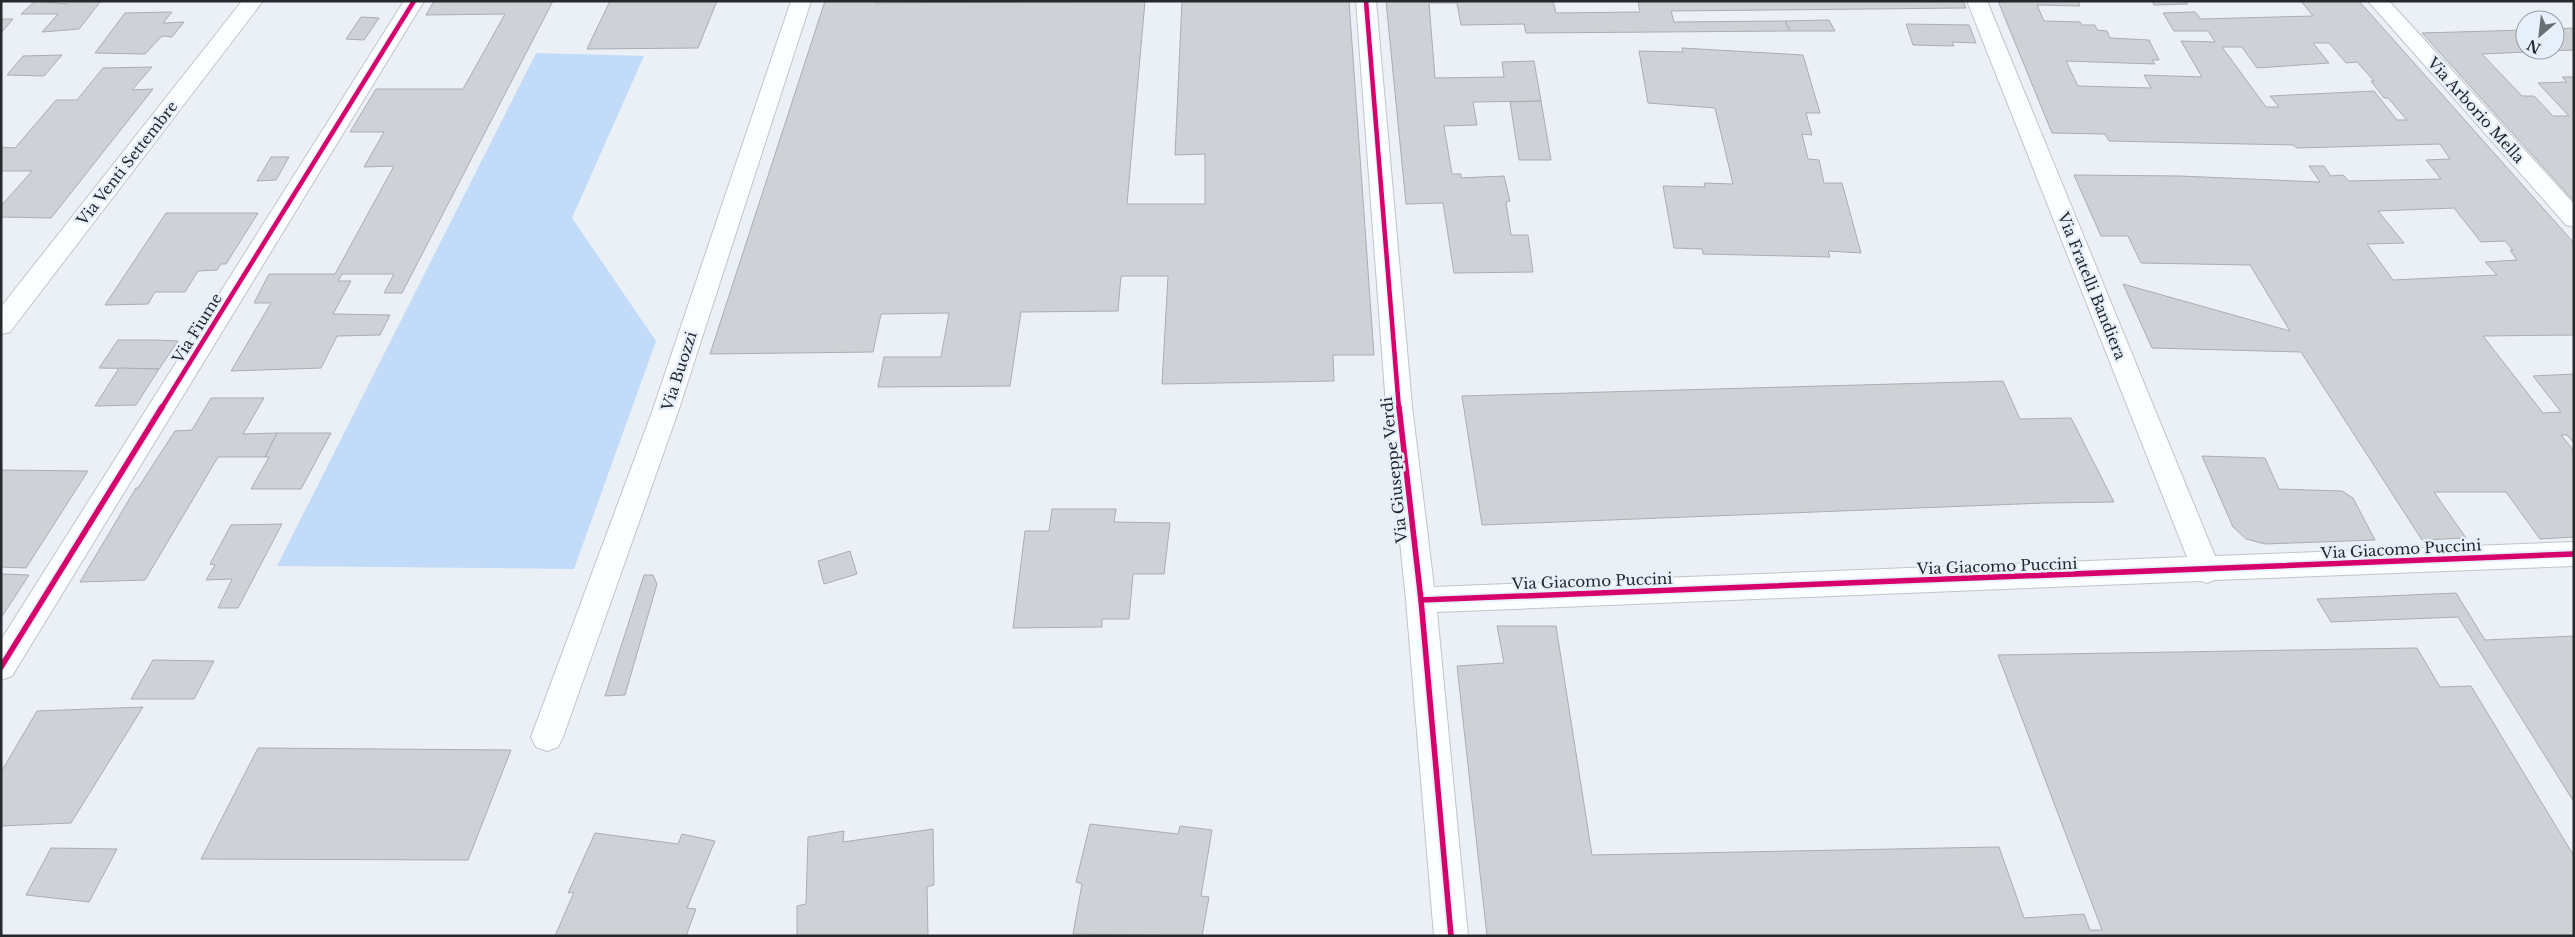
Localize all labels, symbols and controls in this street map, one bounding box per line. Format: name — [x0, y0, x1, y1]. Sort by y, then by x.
north arrow — [2515, 10, 2565, 60]
text: N — [2524, 35, 2544, 58]
street label: Via Arborio Mella — [2423, 52, 2529, 167]
street label: Via Venti Settembre — [72, 97, 182, 230]
street label: Via Fratelli Bandiera — [2053, 209, 2131, 363]
street label: Via Fiume — [167, 289, 226, 367]
street label: Via Buozzi — [657, 329, 701, 414]
street label: Via Giuseppe Verdi — [1377, 396, 1411, 545]
street label: Via Giacomo Puccini — [2319, 535, 2482, 563]
street label: Via Giacomo Puccini — [1915, 554, 2078, 578]
street label: Via Giacomo Puccini — [1510, 569, 1673, 593]

